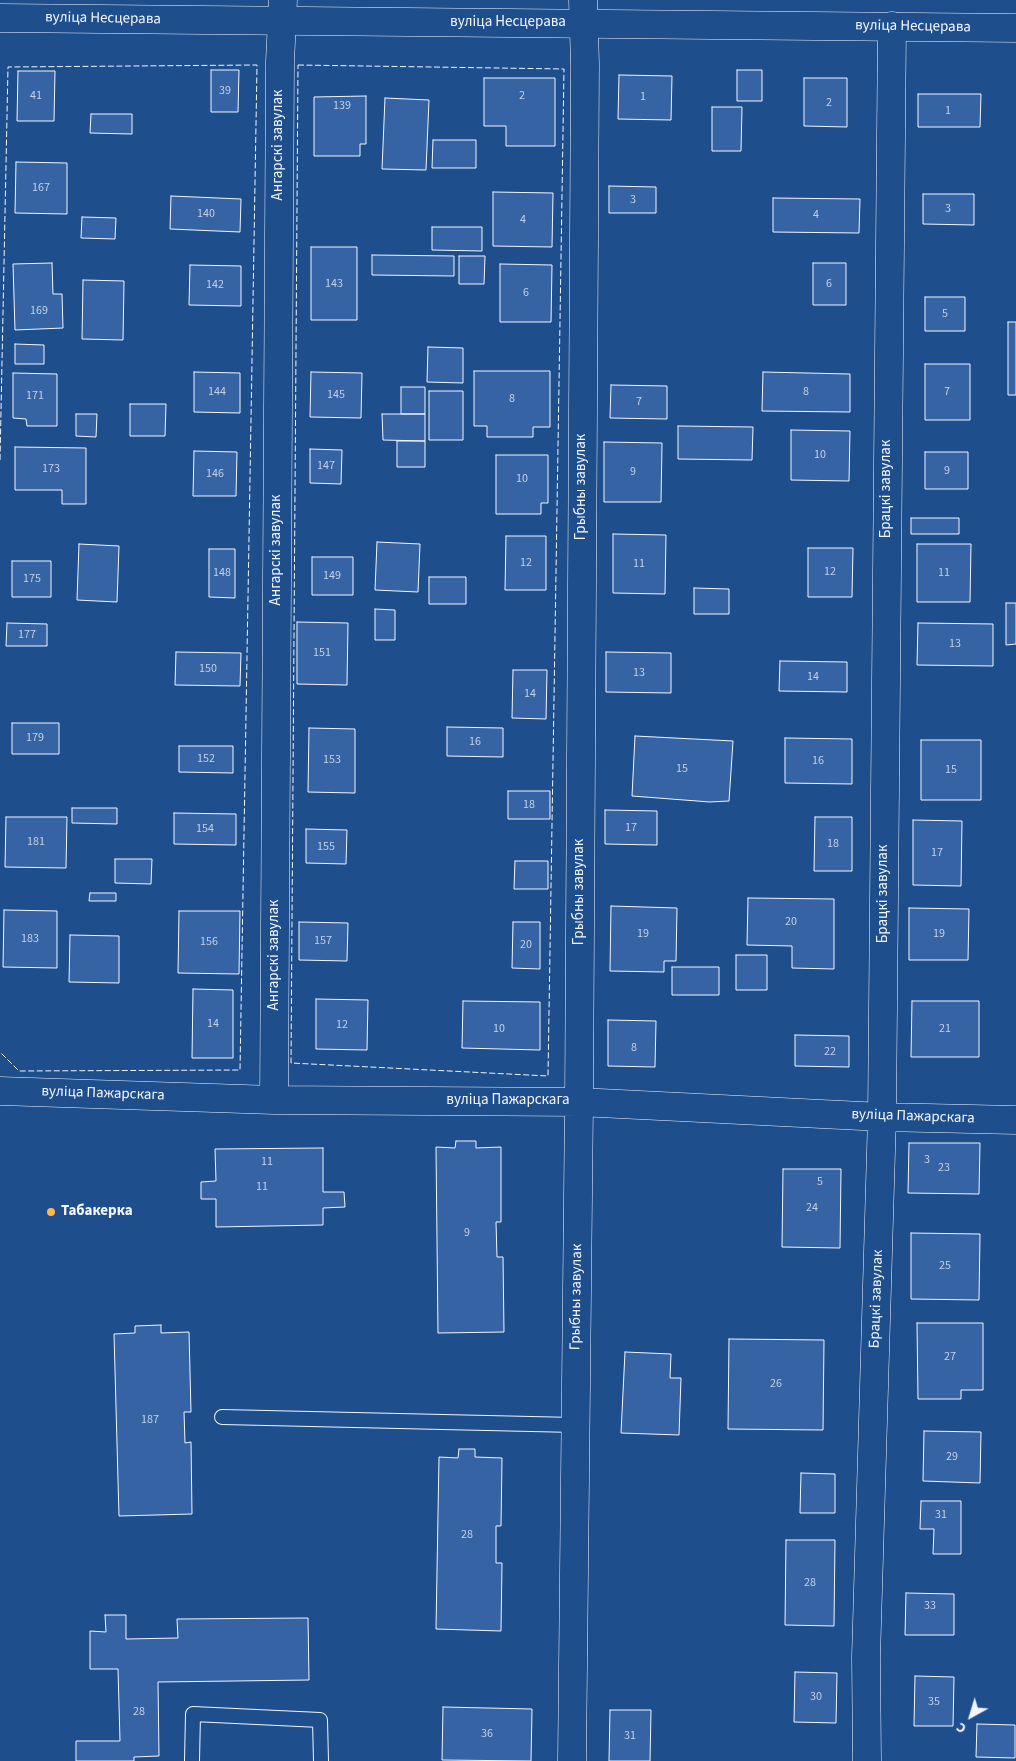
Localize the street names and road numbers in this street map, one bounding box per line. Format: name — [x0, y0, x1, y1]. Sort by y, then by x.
street label: вуліца Несцерава — [45, 9, 161, 29]
street label: вуліца Несцерава — [450, 14, 566, 32]
street label: вуліца Несцерава — [855, 17, 971, 37]
street label: Ангарскі завулак — [270, 90, 288, 200]
street label: Грыбны завулак — [573, 434, 591, 540]
street label: Брацкі завулак — [878, 440, 896, 538]
street label: Ангарскі завулак — [268, 495, 286, 605]
street label: Грыбны завулак — [571, 839, 589, 945]
street label: Брацкі завулак — [875, 845, 893, 943]
street label: Ангарскі завулак — [266, 900, 284, 1010]
street label: вуліца Пажарскага — [41, 1083, 165, 1105]
street label: вуліца Пажарскага — [446, 1092, 570, 1110]
street label: вуліца Пажарскага — [851, 1106, 975, 1128]
street label: Грыбны завулак — [567, 1244, 587, 1350]
street label: Брацкі завулак — [866, 1249, 888, 1349]

